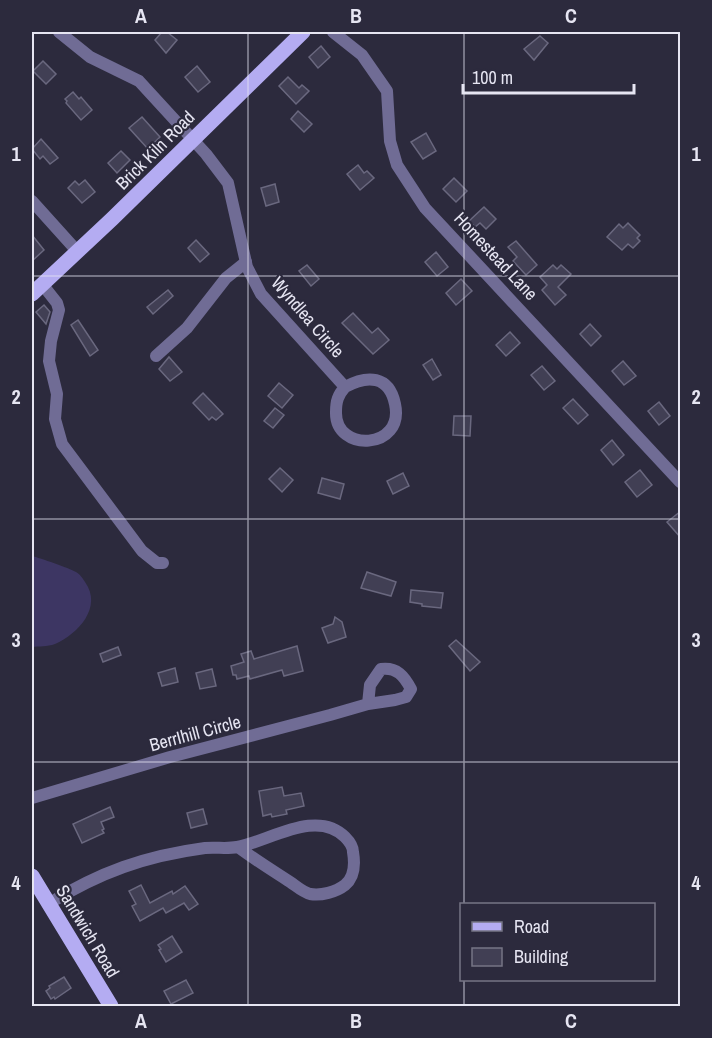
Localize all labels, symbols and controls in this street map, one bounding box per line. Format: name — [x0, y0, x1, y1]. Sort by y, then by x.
text: A — [135, 2, 147, 29]
text: B — [350, 2, 362, 29]
text: C — [565, 2, 577, 29]
scale bar — [463, 57, 634, 95]
text: 100 m — [472, 65, 513, 90]
street label: Brick Kiln Road — [110, 105, 200, 195]
text: 1 — [11, 140, 21, 167]
text: 1 — [691, 140, 701, 167]
street label: Homestead Lane — [449, 206, 543, 306]
street label: Wyndlea Circle — [266, 271, 350, 363]
text: 2 — [11, 383, 21, 410]
text: 2 — [691, 383, 701, 410]
text: 3 — [11, 626, 21, 653]
text: 3 — [691, 626, 701, 653]
street label: BerrIhill Circle — [147, 709, 243, 757]
text: 4 — [11, 869, 21, 896]
text: 4 — [691, 869, 701, 896]
street label: Sandwich Road — [50, 880, 126, 982]
legend — [460, 903, 655, 981]
text: Road — [514, 914, 549, 939]
text: Building — [514, 944, 569, 969]
text: A — [135, 1007, 147, 1034]
text: B — [350, 1007, 362, 1034]
text: C — [565, 1007, 577, 1034]

